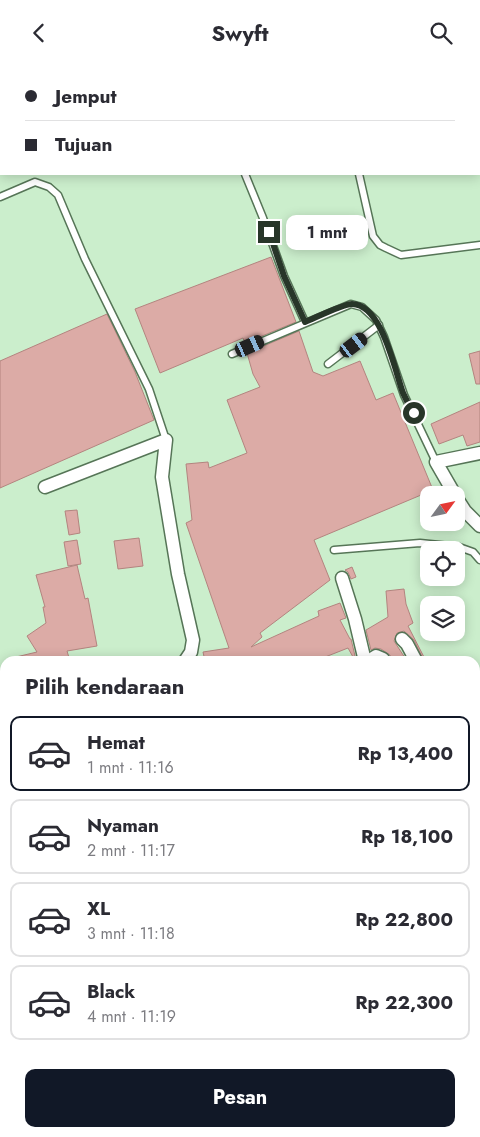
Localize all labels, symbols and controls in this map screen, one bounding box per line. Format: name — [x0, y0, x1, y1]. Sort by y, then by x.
text: Swyft — [211, 17, 269, 49]
icon: back — [25, 19, 53, 47]
icon: search — [427, 19, 455, 47]
text: Jemput — [55, 83, 116, 110]
text: Tujuan — [55, 131, 112, 158]
callout: 1 mnt — [286, 215, 369, 249]
route end — [258, 221, 280, 243]
text: 1 mnt — [307, 221, 347, 244]
car — [337, 330, 370, 360]
car — [233, 333, 266, 359]
route start — [403, 402, 425, 424]
north arrow — [420, 486, 465, 531]
map controls — [420, 486, 465, 641]
button: locate — [420, 541, 465, 586]
button: layers — [420, 596, 465, 641]
text: Pilih kendaraan — [25, 670, 184, 702]
text: Hemat — [87, 729, 145, 756]
icon: car — [27, 731, 72, 776]
text: Rp 13,400 — [358, 740, 453, 767]
text: 1 mnt · 11:16 — [87, 756, 174, 779]
text: Nyaman — [87, 812, 159, 839]
icon: car — [27, 814, 72, 859]
text: Rp 18,100 — [361, 823, 453, 850]
text: 2 mnt · 11:17 — [87, 839, 175, 862]
text: XL — [87, 895, 110, 922]
icon: car — [27, 897, 72, 942]
text: Rp 22,800 — [355, 906, 453, 933]
text: 3 mnt · 11:18 — [87, 922, 175, 945]
text: Black — [87, 978, 135, 1005]
icon: car — [27, 980, 72, 1025]
text: Rp 22,300 — [355, 989, 453, 1016]
text: 4 mnt · 11:19 — [87, 1005, 176, 1028]
button: Pesan — [25, 1069, 455, 1127]

